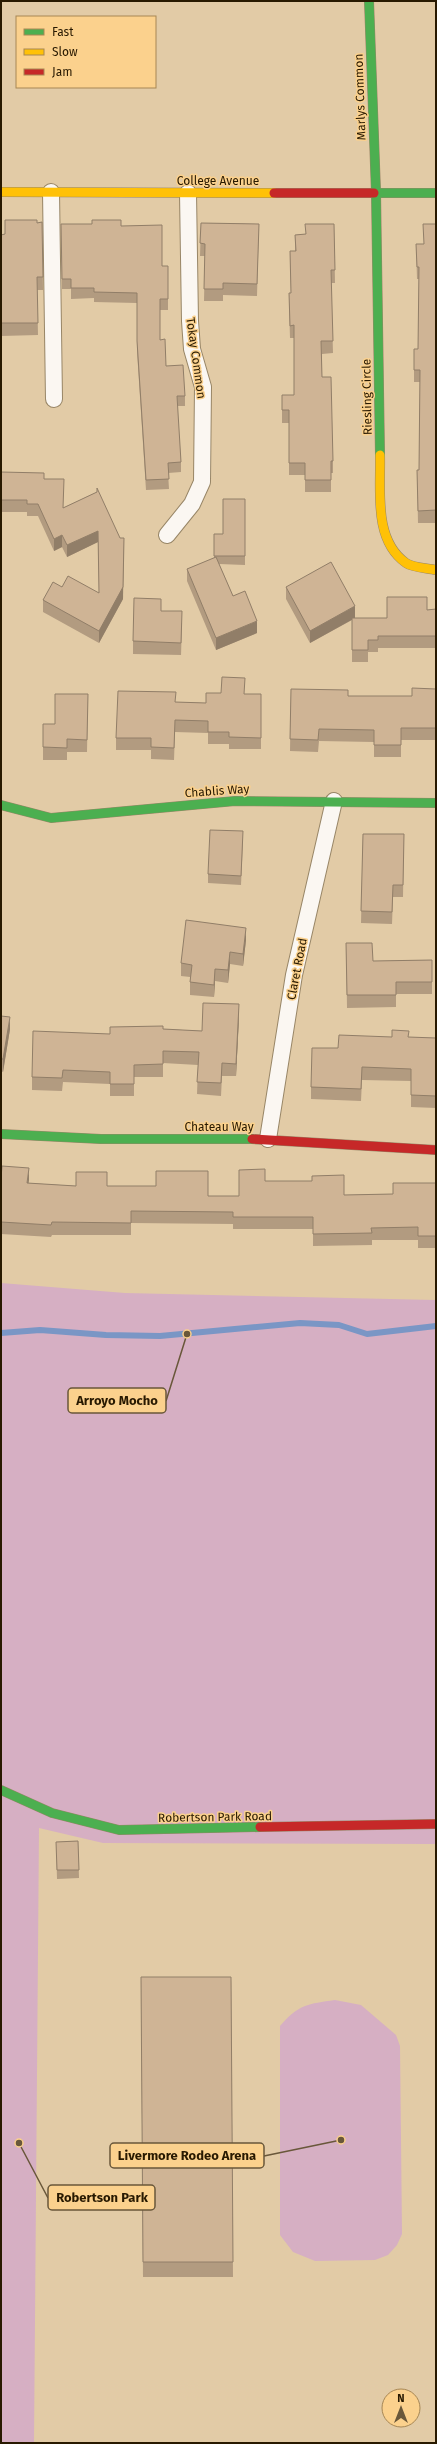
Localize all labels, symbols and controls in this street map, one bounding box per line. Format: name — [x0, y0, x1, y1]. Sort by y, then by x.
legend — [16, 16, 156, 88]
text: Fast — [52, 25, 74, 39]
text: Slow — [52, 45, 78, 59]
street label: Marlys Common — [351, 53, 369, 141]
text: Jam — [52, 65, 72, 79]
street label: College Avenue — [177, 174, 259, 188]
street label: Tokay Common — [183, 316, 209, 400]
street label: Riesling Circle — [359, 359, 375, 435]
street label: Chablis Way — [184, 782, 250, 800]
street label: Claret Road — [284, 937, 310, 1001]
street label: Chateau Way — [184, 1120, 254, 1134]
callout: Arroyo Mocho — [68, 1388, 166, 1413]
text: Arroyo Mocho — [75, 1393, 158, 1408]
street label: Robertson Park Road — [158, 1809, 272, 1825]
callout: Livermore Rodeo Arena — [110, 2143, 264, 2168]
text: Livermore Rodeo Arena — [118, 2148, 256, 2163]
callout: Robertson Park — [48, 2185, 155, 2210]
text: Robertson Park — [56, 2190, 149, 2205]
north arrow — [381, 2388, 421, 2428]
text: N — [397, 2392, 405, 2405]

